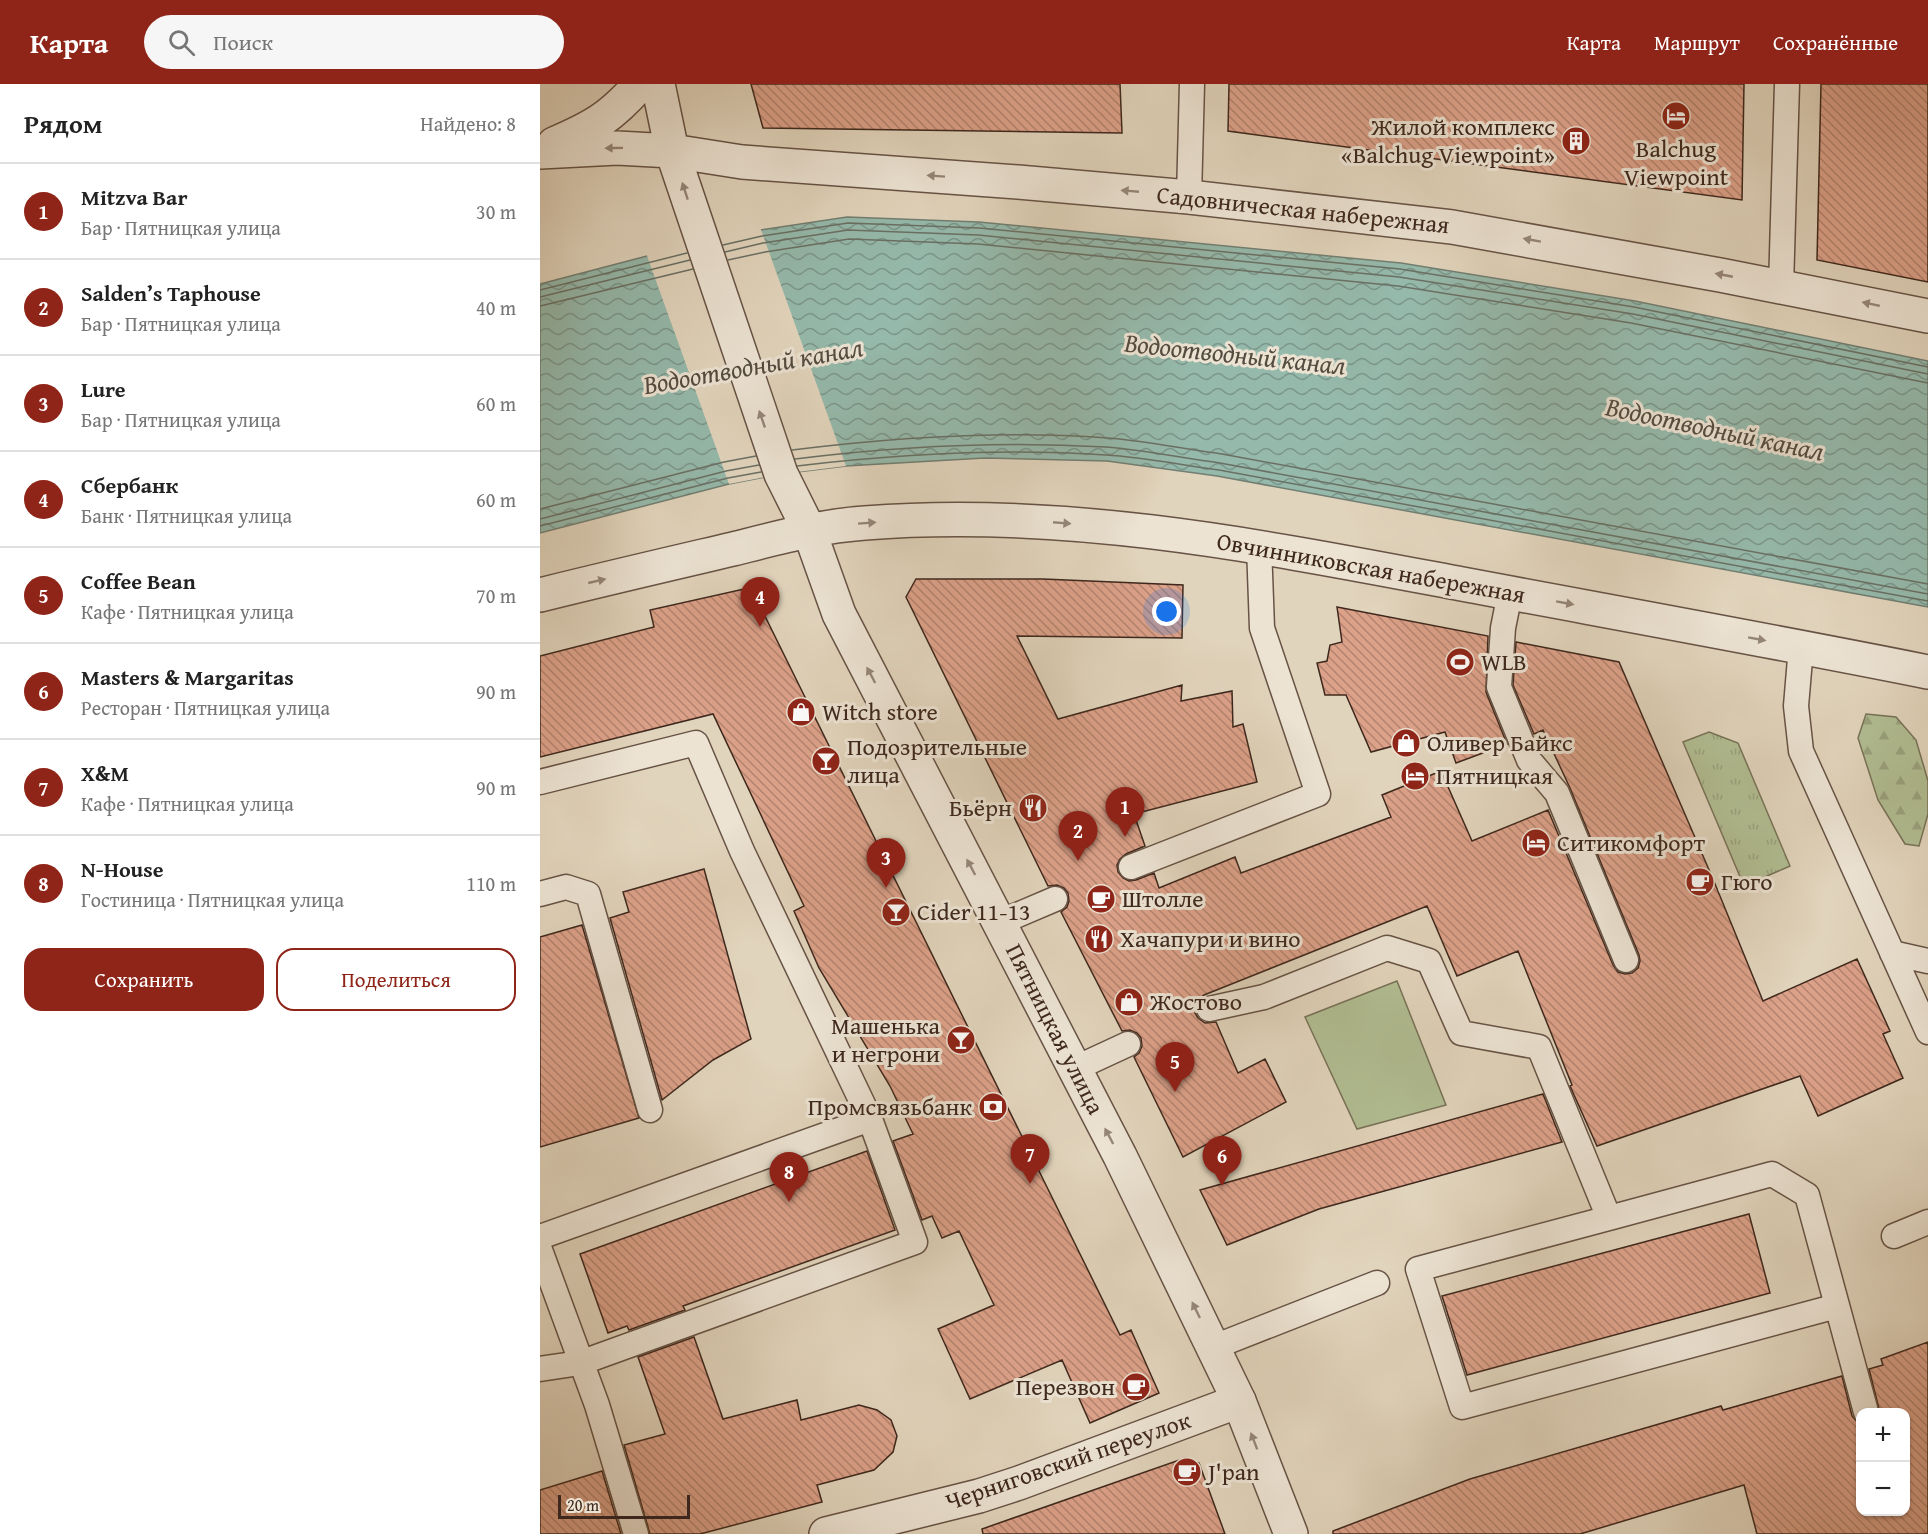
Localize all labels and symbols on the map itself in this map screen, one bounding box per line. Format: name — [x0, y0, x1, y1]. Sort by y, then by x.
hotel icon: Balchug Viewpoint — [1660, 100, 1692, 132]
place label: Жилой комплекс «Balchug Viewpoint» — [1341, 109, 1555, 172]
building icon: Жилой комплекс «Balchug Viewpoint» — [1560, 125, 1592, 157]
place label: Balchug Viewpoint — [1624, 131, 1729, 194]
one-way arrow — [604, 143, 623, 153]
one-way arrow — [926, 171, 945, 180]
street label: Садовническая набережная — [1155, 177, 1451, 242]
one-way arrow — [680, 182, 689, 200]
one-way arrow — [1121, 187, 1140, 196]
one-way arrow — [1523, 235, 1542, 244]
one-way arrow — [1714, 270, 1733, 279]
one-way arrow — [1861, 299, 1880, 308]
water label: Водоотводный канал — [1122, 322, 1348, 385]
water label: Водоотводный канал — [639, 327, 866, 404]
water label: Водоотводный канал — [1601, 386, 1828, 471]
one-way arrow — [757, 410, 766, 428]
one-way arrow — [858, 518, 877, 527]
one-way arrow — [1052, 518, 1071, 528]
street label: Овчинниковская набережная — [1214, 523, 1528, 612]
one-way arrow — [588, 576, 606, 586]
pin: 4 — [740, 578, 780, 627]
your location — [1152, 597, 1181, 626]
one-way arrow — [1556, 599, 1575, 608]
one-way arrow — [1748, 634, 1767, 643]
place label: WLB — [1481, 644, 1527, 679]
sports icon: WLB — [1444, 646, 1476, 678]
one-way arrow — [866, 667, 876, 684]
place label: Witch store — [822, 694, 938, 729]
shop icon: Witch store — [785, 696, 817, 728]
place label: Оливер Байкс — [1427, 725, 1573, 760]
shop icon: Оливер Байкс — [1390, 727, 1422, 759]
place label: Подозрительные лица — [847, 729, 1027, 792]
bar icon: Подозрительные лица — [810, 745, 842, 777]
place label: Пятницкая — [1436, 758, 1553, 793]
hotel icon: Пятницкая — [1399, 760, 1431, 792]
pin: 1 — [1106, 788, 1144, 837]
place label: Бьёрн — [949, 790, 1012, 825]
restaurant icon: Бьёрн — [1017, 792, 1049, 824]
pin: 2 — [1058, 812, 1098, 861]
place label: Ситикомфорт — [1557, 825, 1705, 860]
hotel icon: Ситикомфорт — [1520, 827, 1552, 859]
pin: 3 — [866, 838, 906, 888]
one-way arrow — [967, 858, 976, 875]
place label: Гюго — [1721, 864, 1772, 899]
cafe icon: Гюго — [1684, 866, 1716, 898]
place label: Штолле — [1122, 881, 1204, 916]
cafe icon: Штолле — [1085, 883, 1117, 915]
place label: Cider 11-13 — [917, 894, 1030, 929]
bar icon: Cider 11-13 — [880, 896, 912, 928]
place label: Хачапури и вино — [1120, 921, 1301, 956]
restaurant icon: Хачапури и вино — [1083, 923, 1115, 955]
street label: Пятницкая улица — [997, 937, 1114, 1121]
place label: Жостово — [1149, 984, 1242, 1019]
shop icon: Жостово — [1113, 986, 1145, 1018]
place label: Машенька и негрони — [831, 1008, 941, 1071]
bar icon: Машенька и негрони — [945, 1024, 977, 1056]
pin: 5 — [1156, 1042, 1194, 1092]
place label: Промсвязьбанк — [808, 1089, 972, 1124]
bank icon: Промсвязьбанк — [977, 1091, 1009, 1123]
one-way arrow — [1105, 1127, 1114, 1144]
pin: 7 — [1010, 1134, 1050, 1184]
pin: 6 — [1202, 1136, 1242, 1186]
pin: 8 — [770, 1152, 808, 1202]
one-way arrow — [1191, 1302, 1200, 1319]
place label: Перезвон — [1016, 1369, 1115, 1404]
cafe icon: Перезвон — [1120, 1371, 1152, 1403]
street label: Черниговский переулок — [940, 1402, 1196, 1519]
one-way arrow — [1249, 1431, 1259, 1449]
place label: J'pan — [1205, 1454, 1260, 1489]
cafe icon: J'pan — [1171, 1456, 1203, 1488]
scale bar — [558, 1492, 690, 1520]

